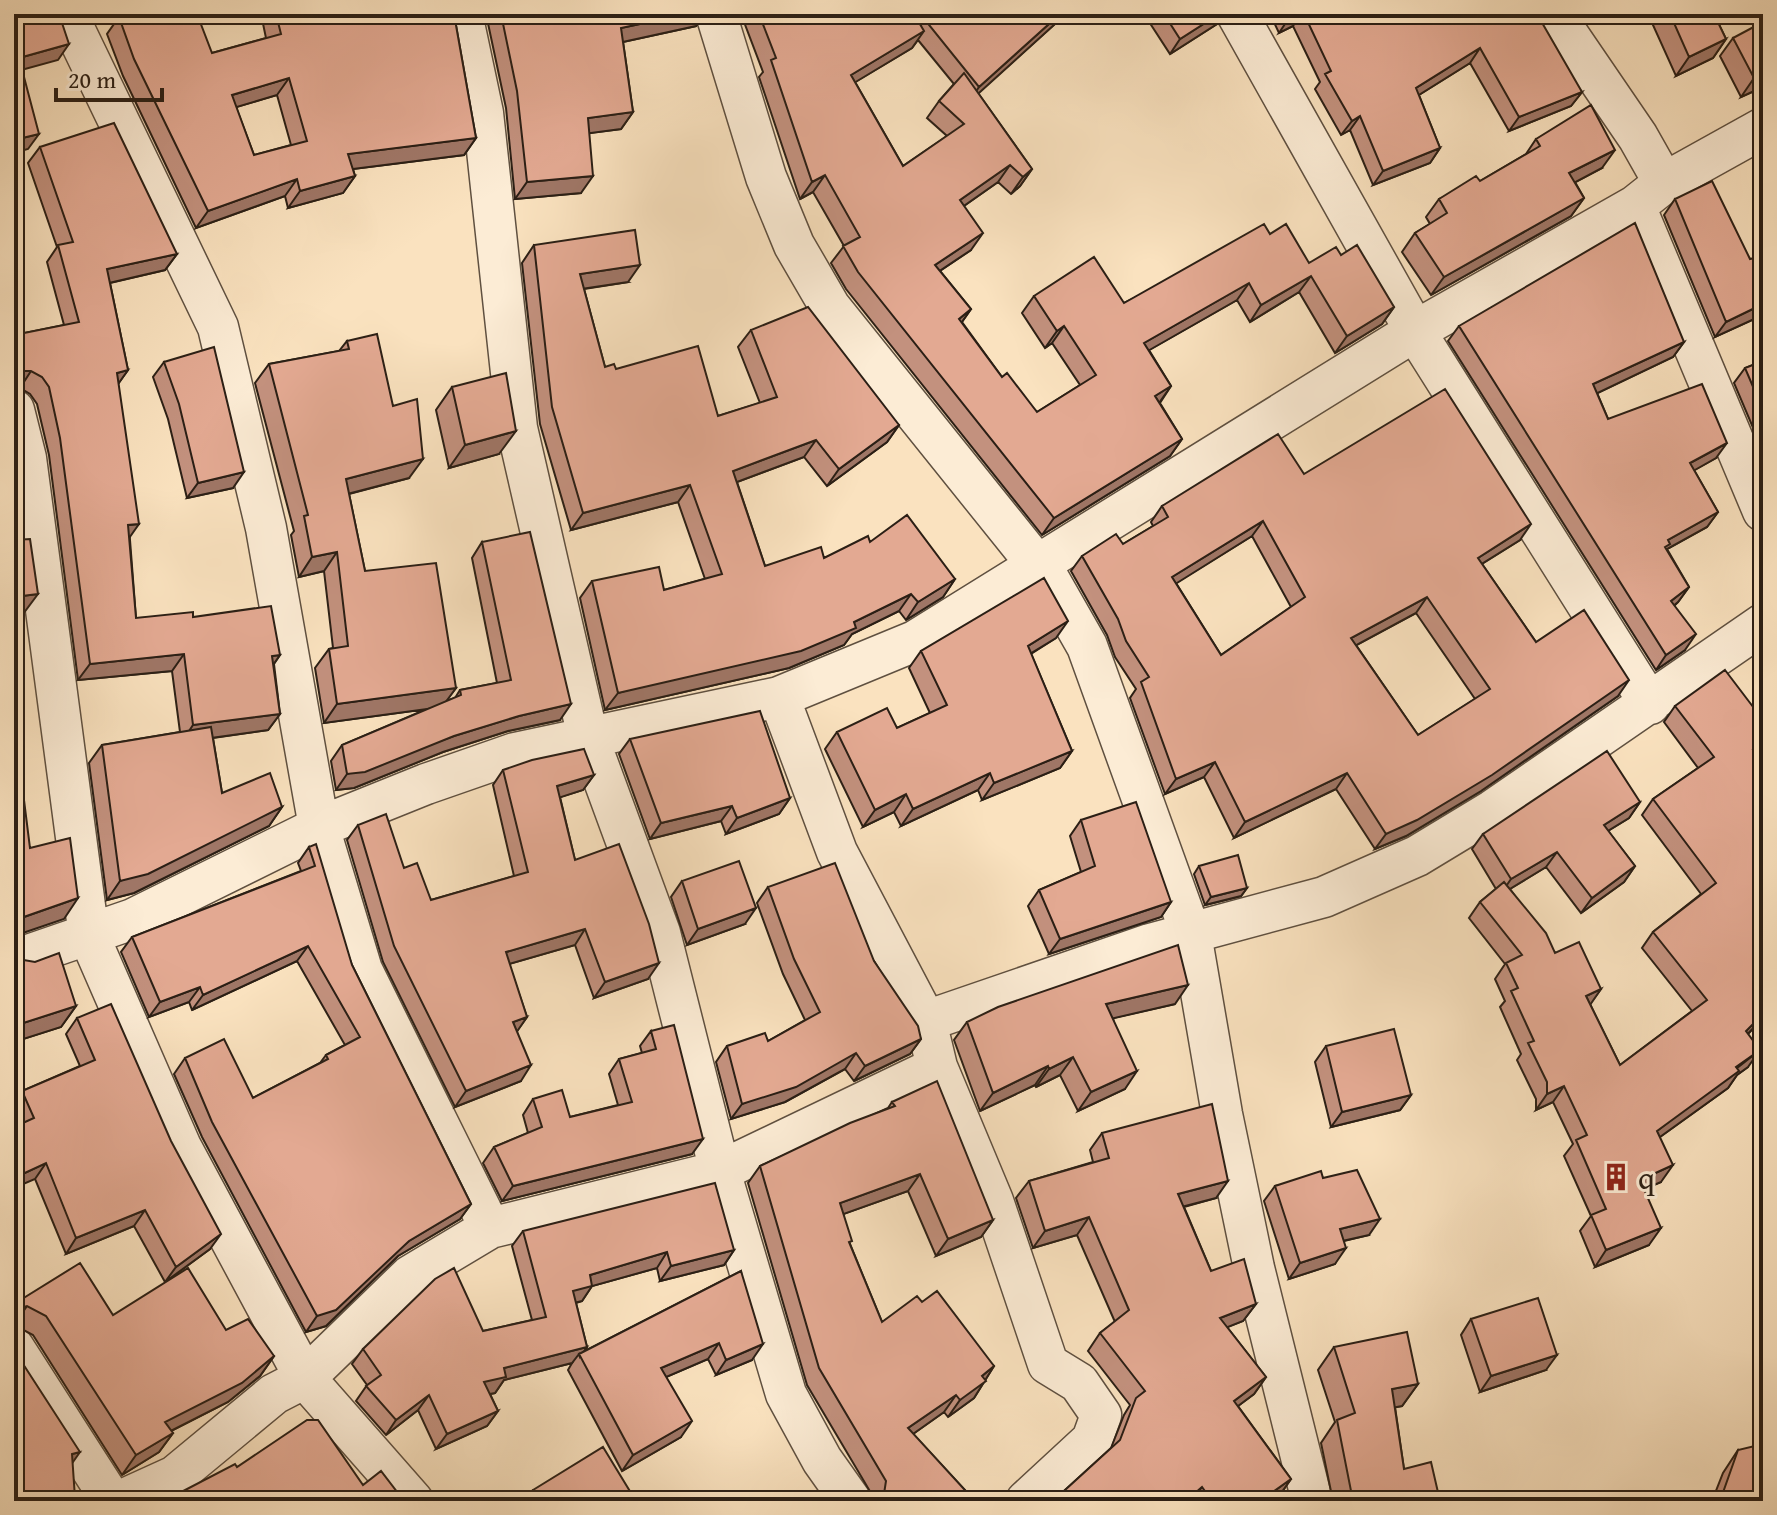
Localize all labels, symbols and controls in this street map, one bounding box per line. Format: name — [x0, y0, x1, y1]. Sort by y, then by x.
scale bar — [56, 52, 162, 102]
text: 20 m — [68, 62, 116, 97]
place label: q — [1638, 1154, 1655, 1201]
building icon: q — [1601, 1162, 1631, 1192]

